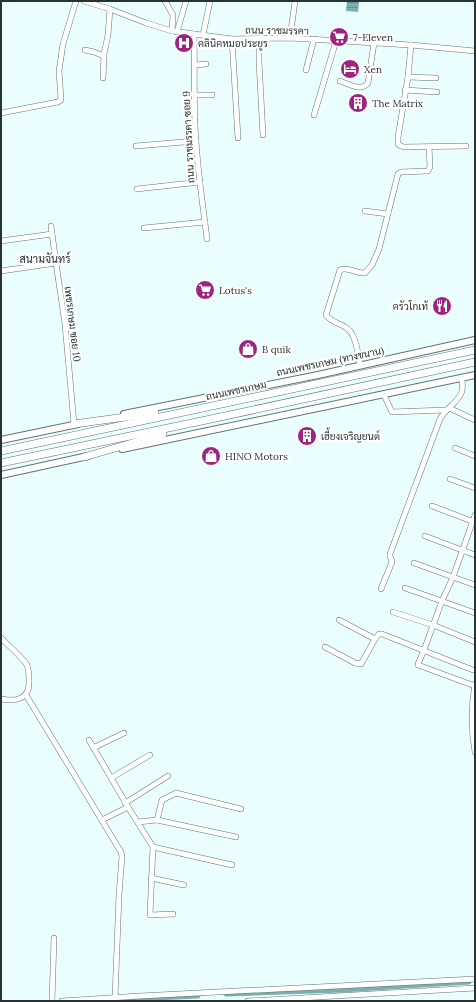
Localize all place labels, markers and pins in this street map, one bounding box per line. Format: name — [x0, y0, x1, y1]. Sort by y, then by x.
supermarket icon: 7-Eleven — [328, 26, 350, 48]
place label: 7-Eleven — [353, 31, 393, 44]
hospital icon: คลินิคหมอประยูร — [173, 32, 195, 54]
place label: คลินิคหมอประยูร — [198, 37, 268, 51]
hotel icon: Xen — [339, 58, 361, 80]
place label: Xen — [364, 63, 382, 76]
building icon: The Matrix — [347, 92, 369, 114]
place label: The Matrix — [372, 97, 424, 110]
supermarket icon: Lotus's — [194, 279, 216, 301]
place label: Lotus's — [219, 284, 252, 297]
restaurant icon: ครัวโกเท้ — [431, 295, 453, 317]
place label: ครัวโกเท้ — [393, 300, 429, 313]
shop icon: B quik — [237, 338, 259, 360]
place label: B quik — [262, 343, 291, 356]
building icon: เฮี้ยงเจริญยนต์ — [296, 425, 318, 447]
place label: เฮี้ยงเจริญยนต์ — [321, 427, 380, 443]
shop icon: HINO Motors — [200, 445, 222, 467]
place label: HINO Motors — [225, 450, 288, 463]

